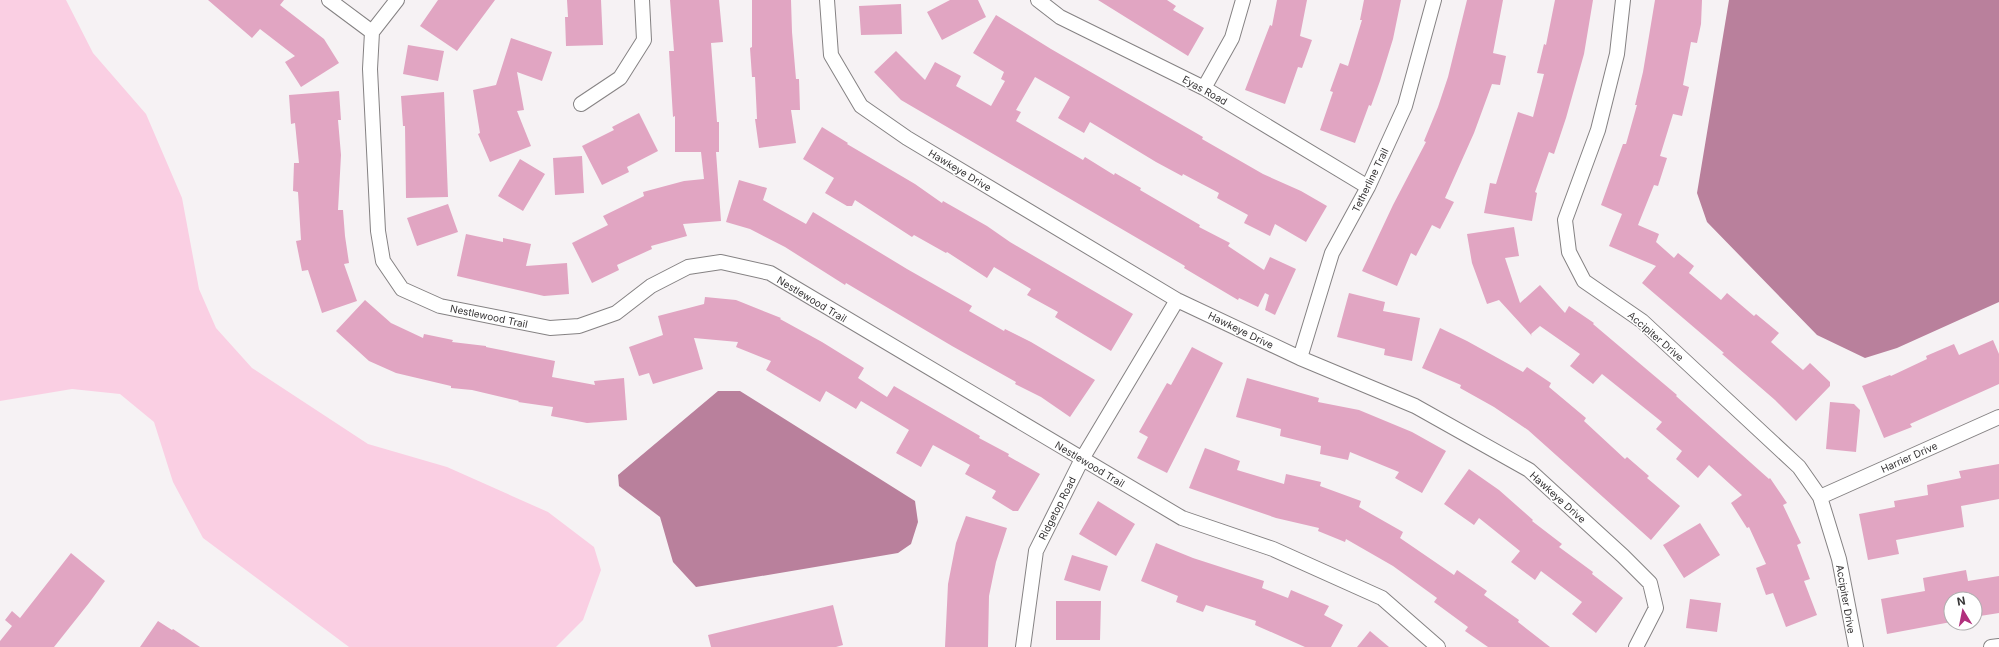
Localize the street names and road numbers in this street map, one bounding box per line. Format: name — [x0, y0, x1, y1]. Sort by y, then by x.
street label: Eyas Road — [1180, 73, 1230, 107]
street label: Tetherline Trail — [1349, 146, 1391, 214]
street label: Hawkeye Drive — [926, 147, 994, 194]
street label: Nestlewood Trail — [775, 274, 849, 324]
street label: Nestlewood Trail — [449, 302, 529, 330]
street label: Hawkeye Drive — [1206, 309, 1276, 351]
street label: Accipiter Drive — [1626, 309, 1686, 363]
street label: Nestlewood Trail — [1053, 439, 1127, 489]
street label: Harrier Drive — [1879, 439, 1939, 475]
street label: Hawkeye Drive — [1528, 469, 1589, 525]
street label: Ridgetop Road — [1036, 474, 1078, 542]
street label: Accipiter Drive — [1834, 564, 1858, 635]

